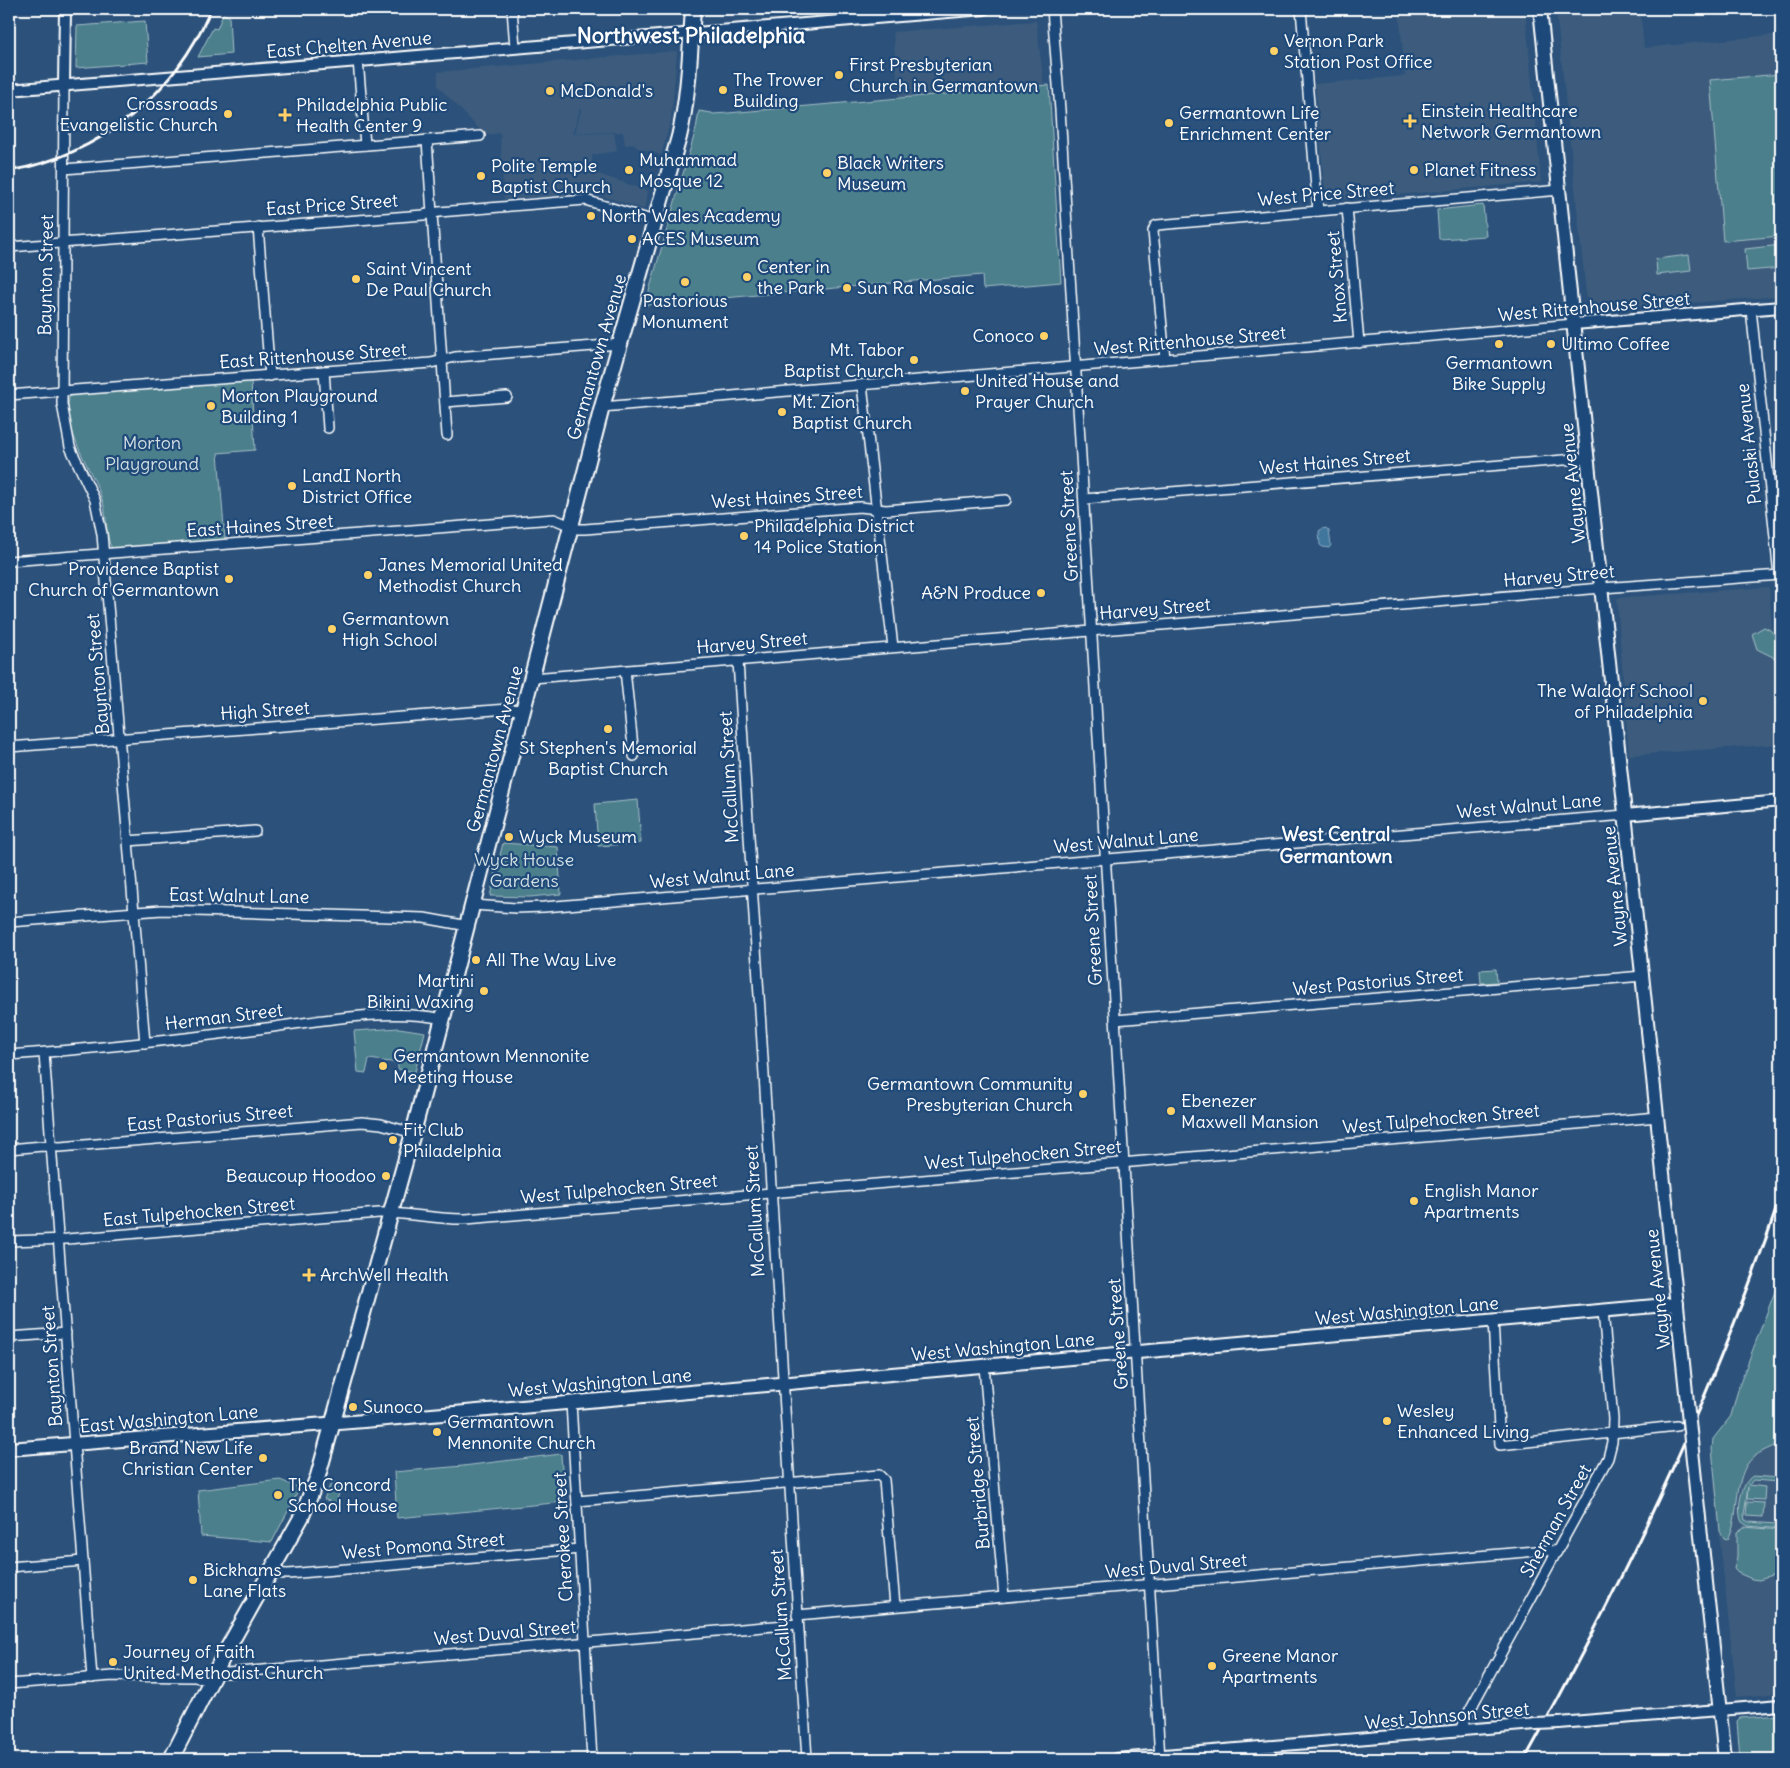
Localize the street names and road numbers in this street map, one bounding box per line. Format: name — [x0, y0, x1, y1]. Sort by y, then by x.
street label: East Chelten Avenue — [265, 26, 433, 63]
street label: West Price Street — [1257, 176, 1395, 211]
street label: East Price Street — [265, 188, 399, 221]
street label: Baynton Street — [33, 214, 58, 336]
street label: Knox Street — [1321, 230, 1352, 324]
street label: Germantown Avenue — [562, 271, 631, 443]
street label: West Rittenhouse Street — [1497, 287, 1691, 326]
street label: West Rittenhouse Street — [1093, 321, 1287, 360]
street label: East Rittenhouse Street — [218, 337, 407, 374]
street label: Pulaski Avenue — [1731, 382, 1766, 506]
street label: Wayne Avenue — [1555, 422, 1590, 544]
street label: West Haines Street — [1258, 443, 1412, 480]
street label: Greene Street — [1054, 470, 1083, 582]
street label: West Haines Street — [710, 480, 863, 513]
street label: East Haines Street — [186, 509, 334, 542]
street label: Harvey Street — [1502, 559, 1616, 592]
street label: Harvey Street — [1098, 592, 1212, 625]
street label: Baynton Street — [81, 613, 114, 736]
street label: Harvey Street — [695, 626, 809, 659]
street label: Germantown Avenue — [461, 663, 528, 835]
street label: High Street — [219, 696, 311, 725]
street label: McCallum Street — [714, 710, 743, 844]
street label: West Walnut Lane — [1456, 788, 1602, 823]
street label: West Walnut Lane — [1053, 823, 1199, 858]
street label: Wayne Avenue — [1597, 825, 1632, 947]
street label: West Walnut Lane — [649, 858, 795, 893]
street label: Greene Street — [1078, 874, 1107, 986]
street label: East Walnut Lane — [169, 883, 309, 908]
street label: West Pastorius Street — [1292, 963, 1464, 1000]
street label: Herman Street — [164, 998, 284, 1035]
street label: West Tulpehocken Street — [1341, 1098, 1540, 1139]
street label: East Pastorius Street — [126, 1099, 294, 1136]
street label: West Tulpehocken Street — [923, 1134, 1122, 1175]
street label: McCallum Street — [740, 1144, 769, 1278]
street label: West Tulpehocken Street — [519, 1168, 718, 1209]
street label: East Tulpehocken Street — [102, 1192, 296, 1231]
street label: Wayne Avenue — [1640, 1228, 1675, 1350]
street label: Greene Street — [1102, 1278, 1133, 1391]
street label: West Washington Lane — [1314, 1291, 1500, 1330]
street label: Baynton Street — [36, 1305, 67, 1427]
street label: West Washington Lane — [910, 1327, 1096, 1366]
street label: West Washington Lane — [507, 1363, 693, 1402]
street label: East Washington Lane — [79, 1399, 259, 1438]
street label: Burbridge Street — [960, 1415, 995, 1551]
street label: Sherman Street — [1515, 1460, 1596, 1582]
street label: Cherokee Street — [548, 1472, 577, 1603]
street label: West Pomona Street — [341, 1527, 505, 1564]
street label: McCallum Street — [764, 1548, 797, 1682]
street label: West Duval Street — [1104, 1548, 1248, 1583]
street label: West Duval Street — [433, 1615, 577, 1650]
street label: West Johnson Street — [1364, 1697, 1530, 1734]

